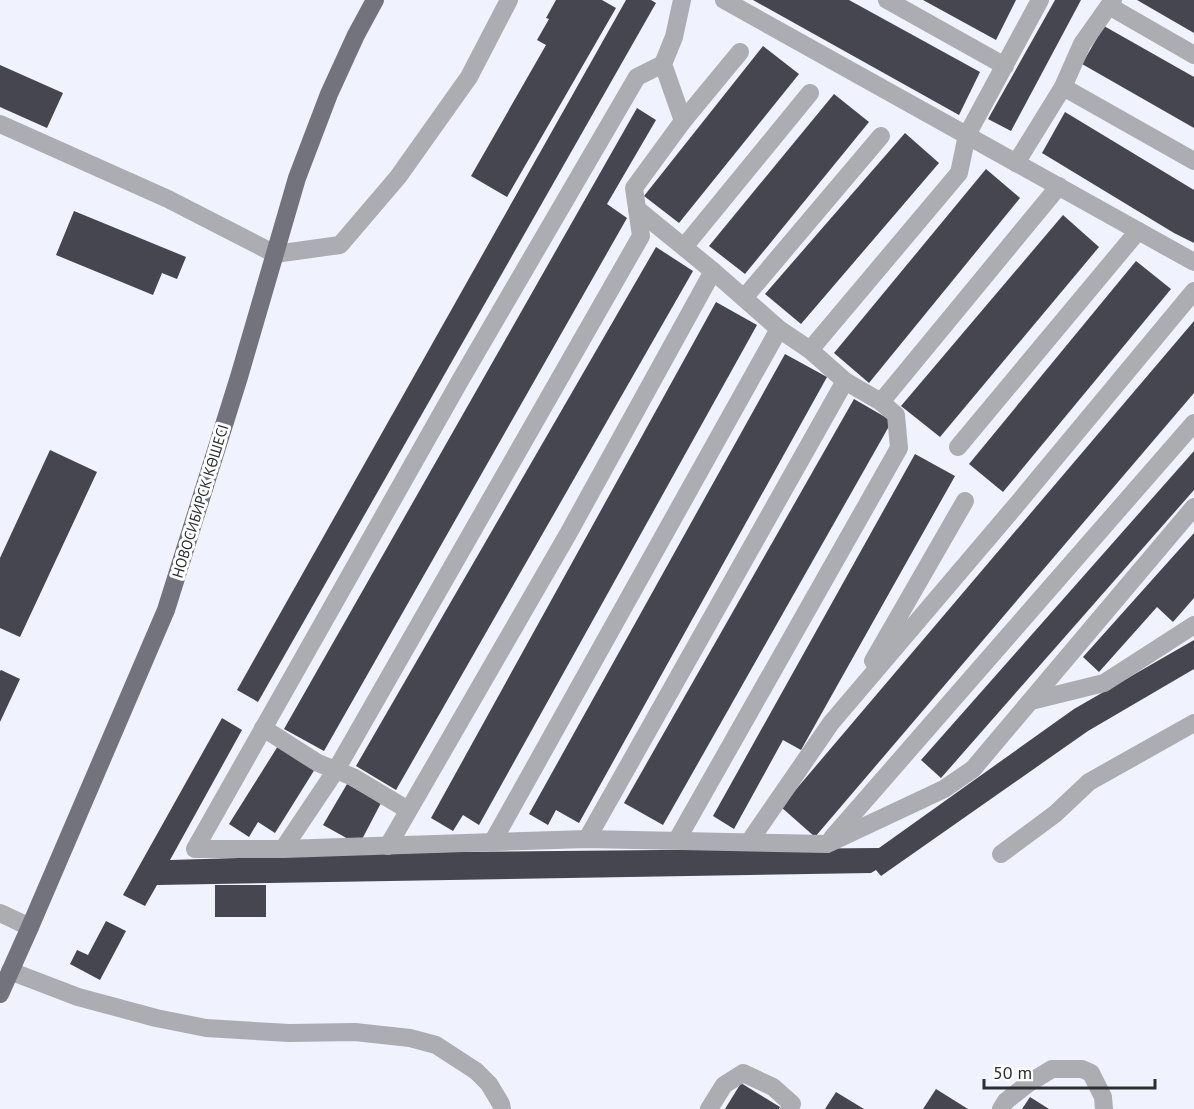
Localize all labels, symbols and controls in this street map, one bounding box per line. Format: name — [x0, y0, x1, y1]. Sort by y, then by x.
street label: НОВОСИБИРСК КӨШЕСІ — [168, 422, 232, 580]
scale bar — [984, 1052, 1155, 1090]
text: 50 m — [993, 1061, 1032, 1084]

